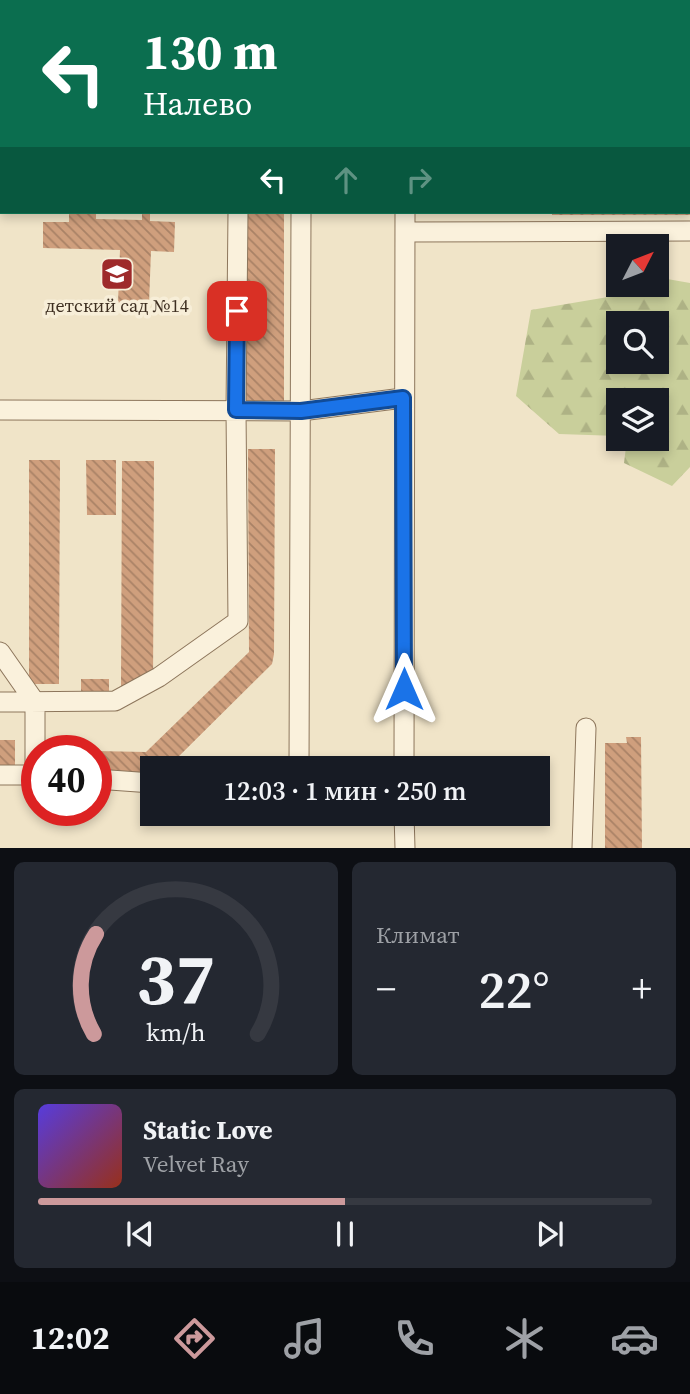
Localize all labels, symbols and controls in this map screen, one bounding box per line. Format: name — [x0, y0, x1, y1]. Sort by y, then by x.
text: 130 m — [143, 18, 278, 85]
icon: left — [28, 28, 119, 119]
text: Налево — [143, 82, 252, 126]
icon: left — [254, 161, 292, 199]
icon: ahead — [327, 161, 365, 199]
icon: right — [400, 161, 438, 199]
north arrow — [606, 234, 668, 298]
map controls — [606, 234, 669, 451]
school or university icon: детский сад №14 — [98, 255, 136, 293]
pin — [207, 281, 267, 341]
icon: arrive — [218, 292, 256, 330]
place label: детский сад №14 — [45, 293, 189, 318]
button: search — [606, 311, 669, 374]
button: layers — [606, 388, 669, 451]
position arrow — [367, 652, 441, 726]
speed limit sign: 40 — [21, 735, 112, 826]
text: 12:03 · 1 мин · 250 m — [224, 773, 466, 809]
text: Климат — [376, 919, 460, 951]
text: 37 — [137, 930, 215, 1029]
text: 22° — [478, 954, 550, 1025]
text: − — [376, 963, 396, 1015]
text: + — [632, 963, 652, 1015]
text: km/h — [146, 1015, 206, 1049]
text: Static Love — [143, 1112, 272, 1148]
text: Velvet Ray — [143, 1148, 249, 1180]
icon: previous — [121, 1215, 159, 1253]
icon: pause — [326, 1215, 364, 1253]
icon: next — [531, 1215, 569, 1253]
icon: directions — [170, 1314, 219, 1363]
icon: music — [280, 1314, 329, 1363]
icon: phone — [390, 1314, 439, 1363]
icon: climate — [500, 1314, 549, 1363]
icon: car — [610, 1314, 659, 1363]
text: 12:02 — [31, 1316, 109, 1360]

